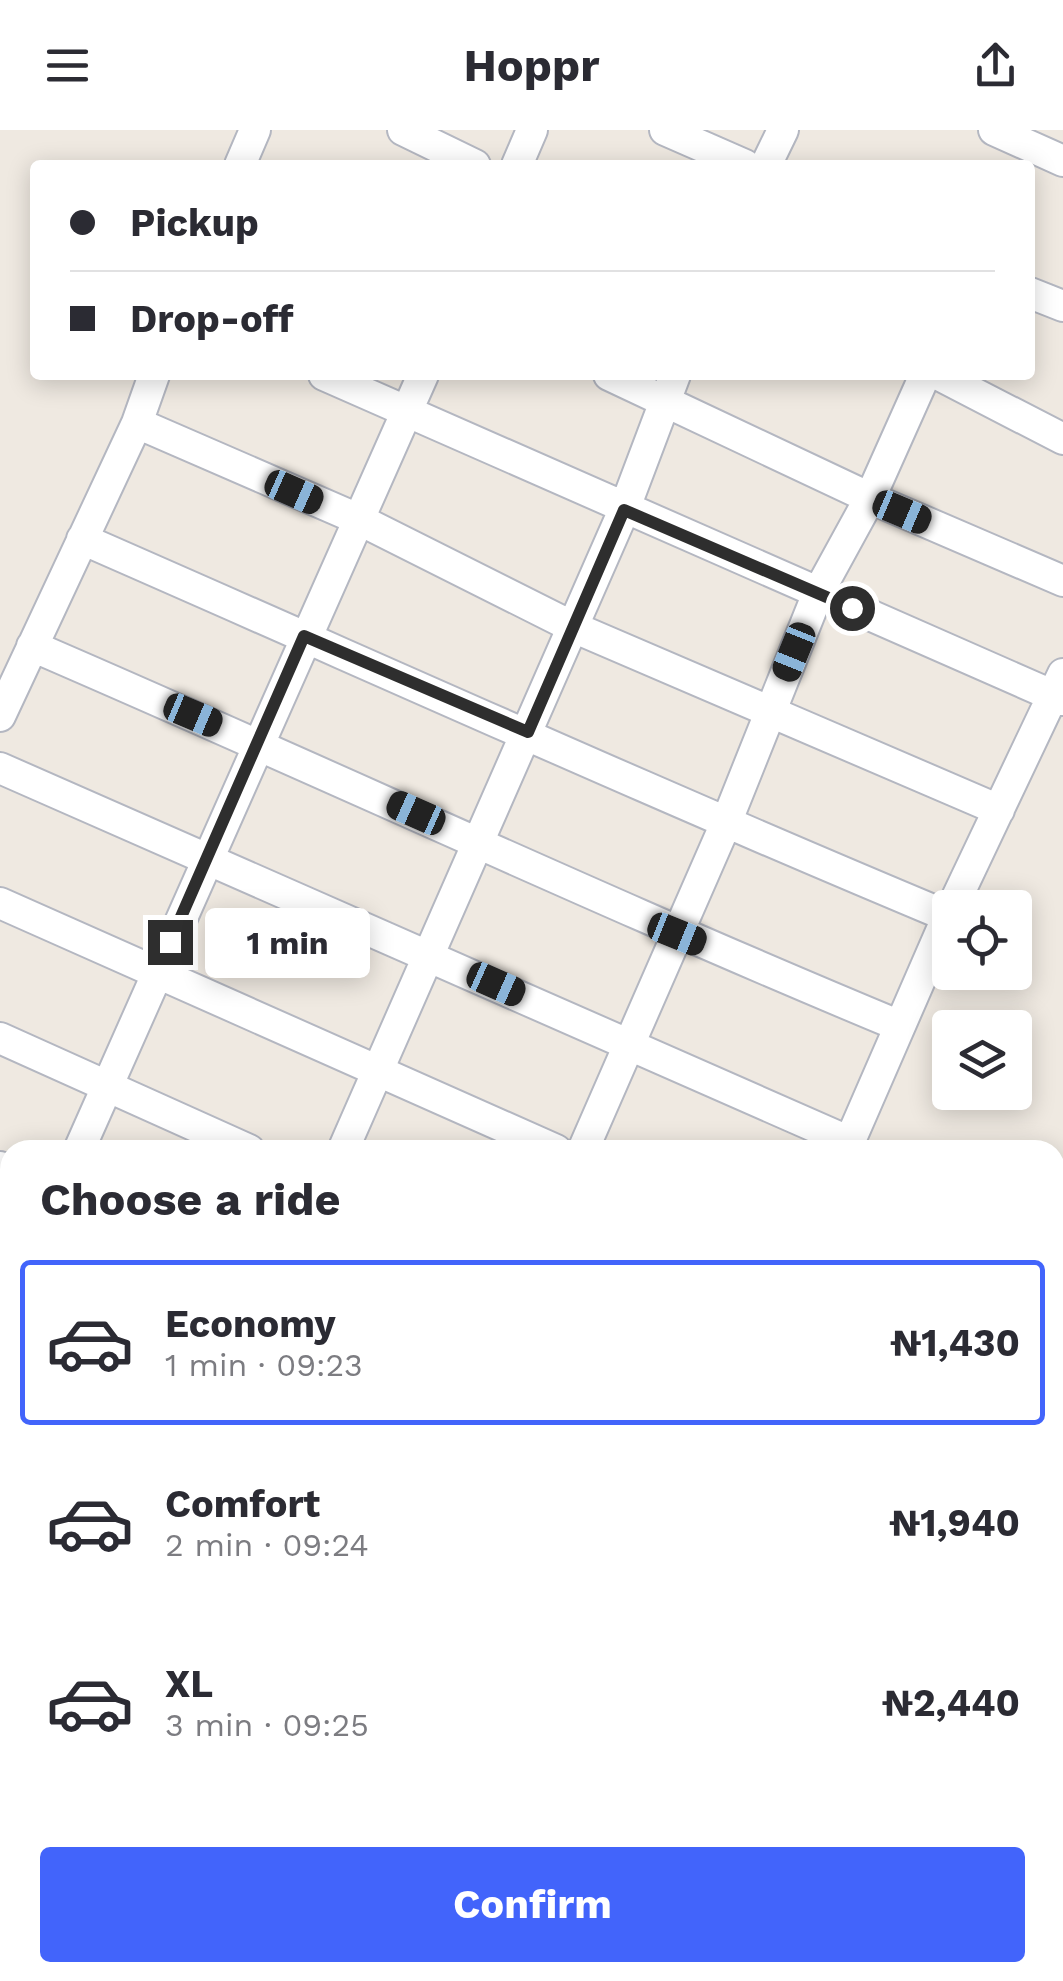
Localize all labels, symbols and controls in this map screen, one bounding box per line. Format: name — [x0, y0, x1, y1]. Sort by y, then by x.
icon: menu — [40, 38, 95, 93]
icon: share — [968, 38, 1023, 93]
text: Hoppr — [464, 39, 599, 92]
text: Pickup — [130, 201, 259, 245]
text: Drop-off — [130, 297, 294, 341]
car — [260, 466, 328, 518]
car — [869, 486, 935, 538]
route start — [830, 586, 875, 631]
car — [769, 619, 819, 685]
car — [160, 689, 226, 741]
car — [382, 787, 450, 839]
map controls — [932, 890, 1032, 1110]
button: locate — [932, 890, 1032, 990]
callout: 1 min — [205, 907, 370, 977]
car — [644, 909, 710, 959]
route end — [148, 920, 193, 965]
text: 1 min — [246, 924, 329, 962]
car — [462, 958, 530, 1010]
button: layers — [932, 1010, 1032, 1110]
text: Choose a ride — [40, 1173, 340, 1226]
icon: car — [45, 1298, 135, 1388]
text: Economy — [165, 1302, 336, 1346]
text: ₦1,430 — [890, 1321, 1020, 1365]
text: 1 min · 09:23 — [165, 1346, 363, 1384]
icon: car — [45, 1478, 135, 1568]
text: Comfort — [165, 1482, 320, 1526]
text: ₦1,940 — [889, 1501, 1020, 1545]
text: 2 min · 09:24 — [165, 1526, 369, 1564]
icon: car — [45, 1658, 135, 1748]
text: XL — [165, 1662, 213, 1706]
text: ₦2,440 — [882, 1681, 1020, 1725]
text: 3 min · 09:25 — [165, 1706, 369, 1744]
button: Confirm — [40, 1847, 1025, 1962]

